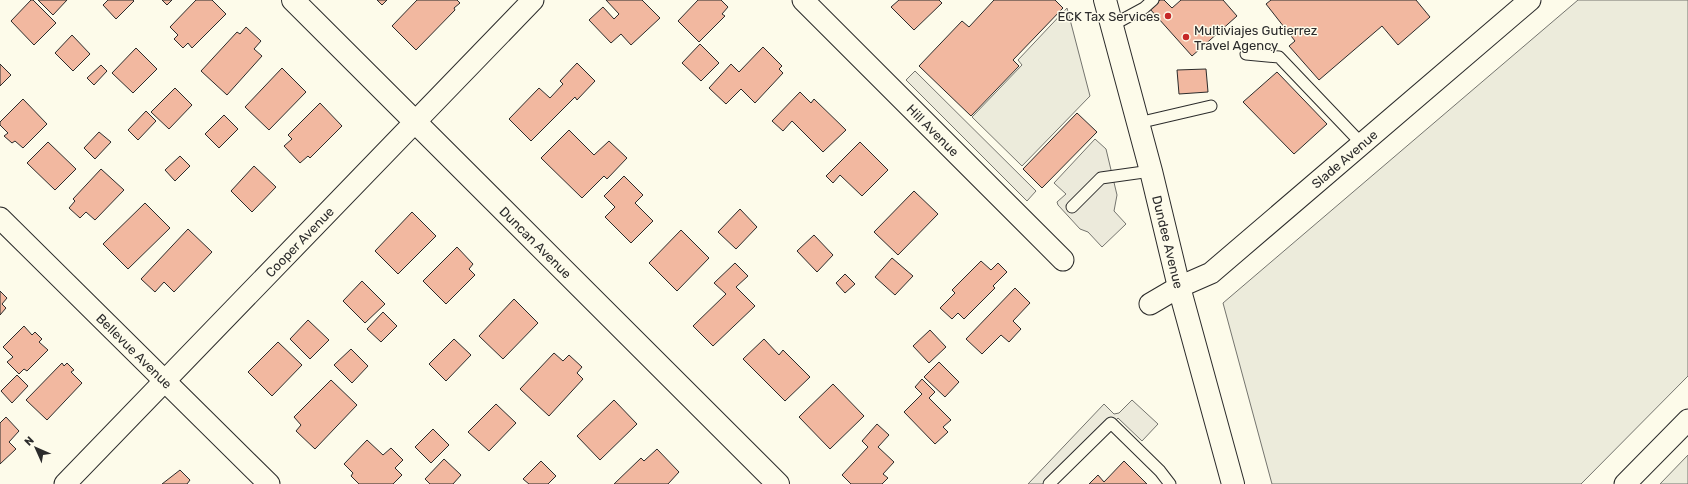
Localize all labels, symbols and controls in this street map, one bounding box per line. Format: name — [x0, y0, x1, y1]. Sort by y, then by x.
place label: ECK Tax Services — [1058, 9, 1160, 24]
marker: ECK Tax Services — [1163, 11, 1173, 21]
place label: Multiviajes Gutierrez Travel Agency — [1194, 23, 1318, 54]
marker: Multiviajes Gutierrez Travel Agency — [1181, 32, 1191, 42]
street label: Hill Avenue — [904, 101, 962, 160]
street label: Slade Avenue — [1309, 127, 1381, 192]
street label: Dundee Avenue — [1149, 194, 1186, 290]
street label: Cooper Avenue — [262, 204, 337, 280]
street label: Duncan Avenue — [496, 204, 574, 282]
street label: Bellevue Avenue — [93, 311, 175, 392]
north arrow — [16, 428, 56, 468]
text: N — [22, 434, 37, 449]

